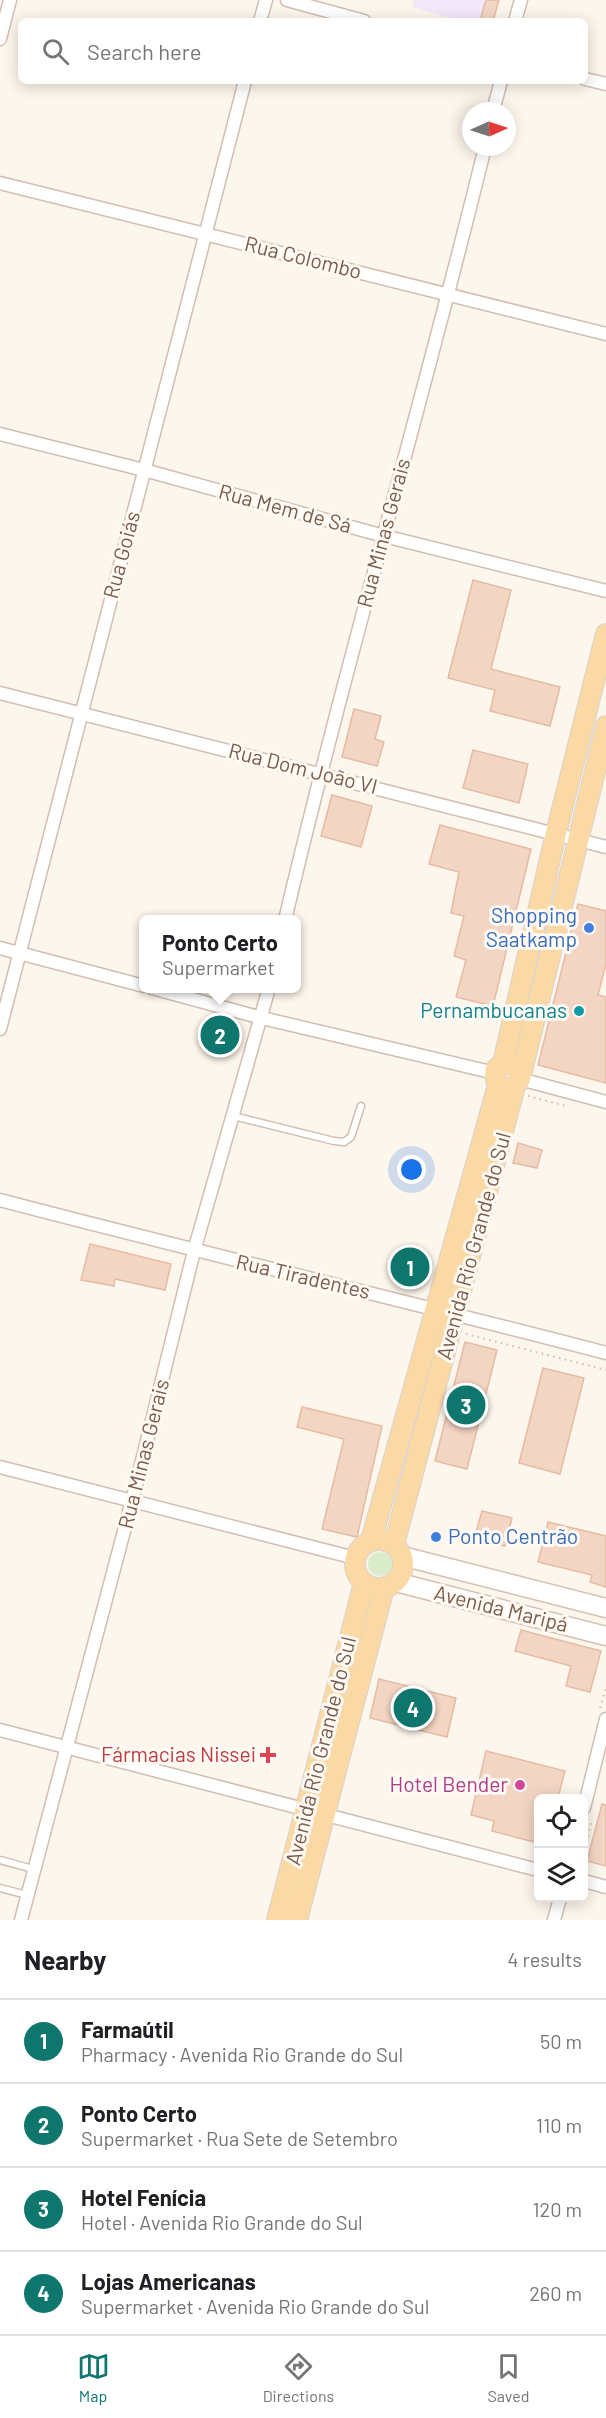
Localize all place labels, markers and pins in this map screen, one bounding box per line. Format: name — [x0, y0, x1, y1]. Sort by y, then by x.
place label: Shopping Saatkamp — [486, 902, 577, 951]
marker: Shopping Saatkamp — [582, 921, 596, 935]
place label: Pernambucanas — [420, 997, 567, 1022]
marker: Pernambucanas — [572, 1004, 586, 1018]
pin: 2 — [200, 1012, 240, 1058]
pin: 1 — [390, 1244, 430, 1290]
pin: 3 — [446, 1382, 486, 1428]
place label: Ponto Centrão — [448, 1523, 578, 1548]
marker: Ponto Centrão — [429, 1530, 443, 1544]
pin: 4 — [394, 1686, 432, 1730]
place label: Fármacias Nissei — [101, 1741, 256, 1766]
marker: Fármacias Nissei — [261, 1748, 275, 1762]
place label: Hotel Bender — [390, 1771, 508, 1796]
marker: Hotel Bender — [513, 1778, 527, 1792]

